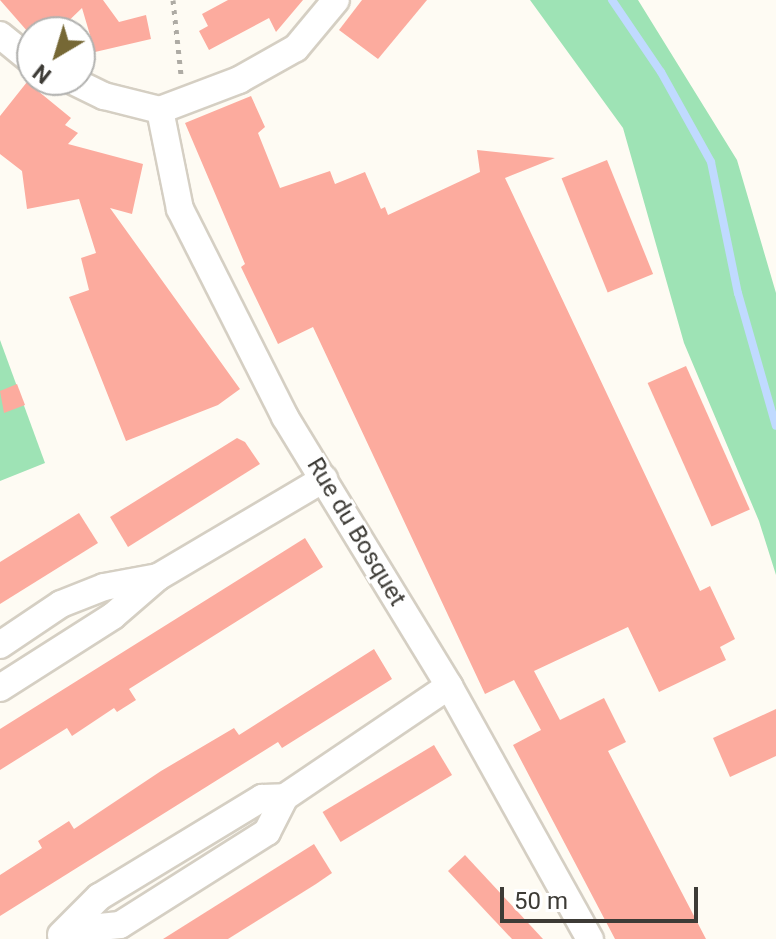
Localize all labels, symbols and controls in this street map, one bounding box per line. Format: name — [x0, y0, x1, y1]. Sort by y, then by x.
north arrow — [16, 16, 96, 96]
text: N — [28, 59, 56, 88]
street label: Rue du Bosquet — [300, 453, 412, 611]
scale bar — [504, 871, 702, 921]
text: 50 m — [514, 887, 568, 915]

